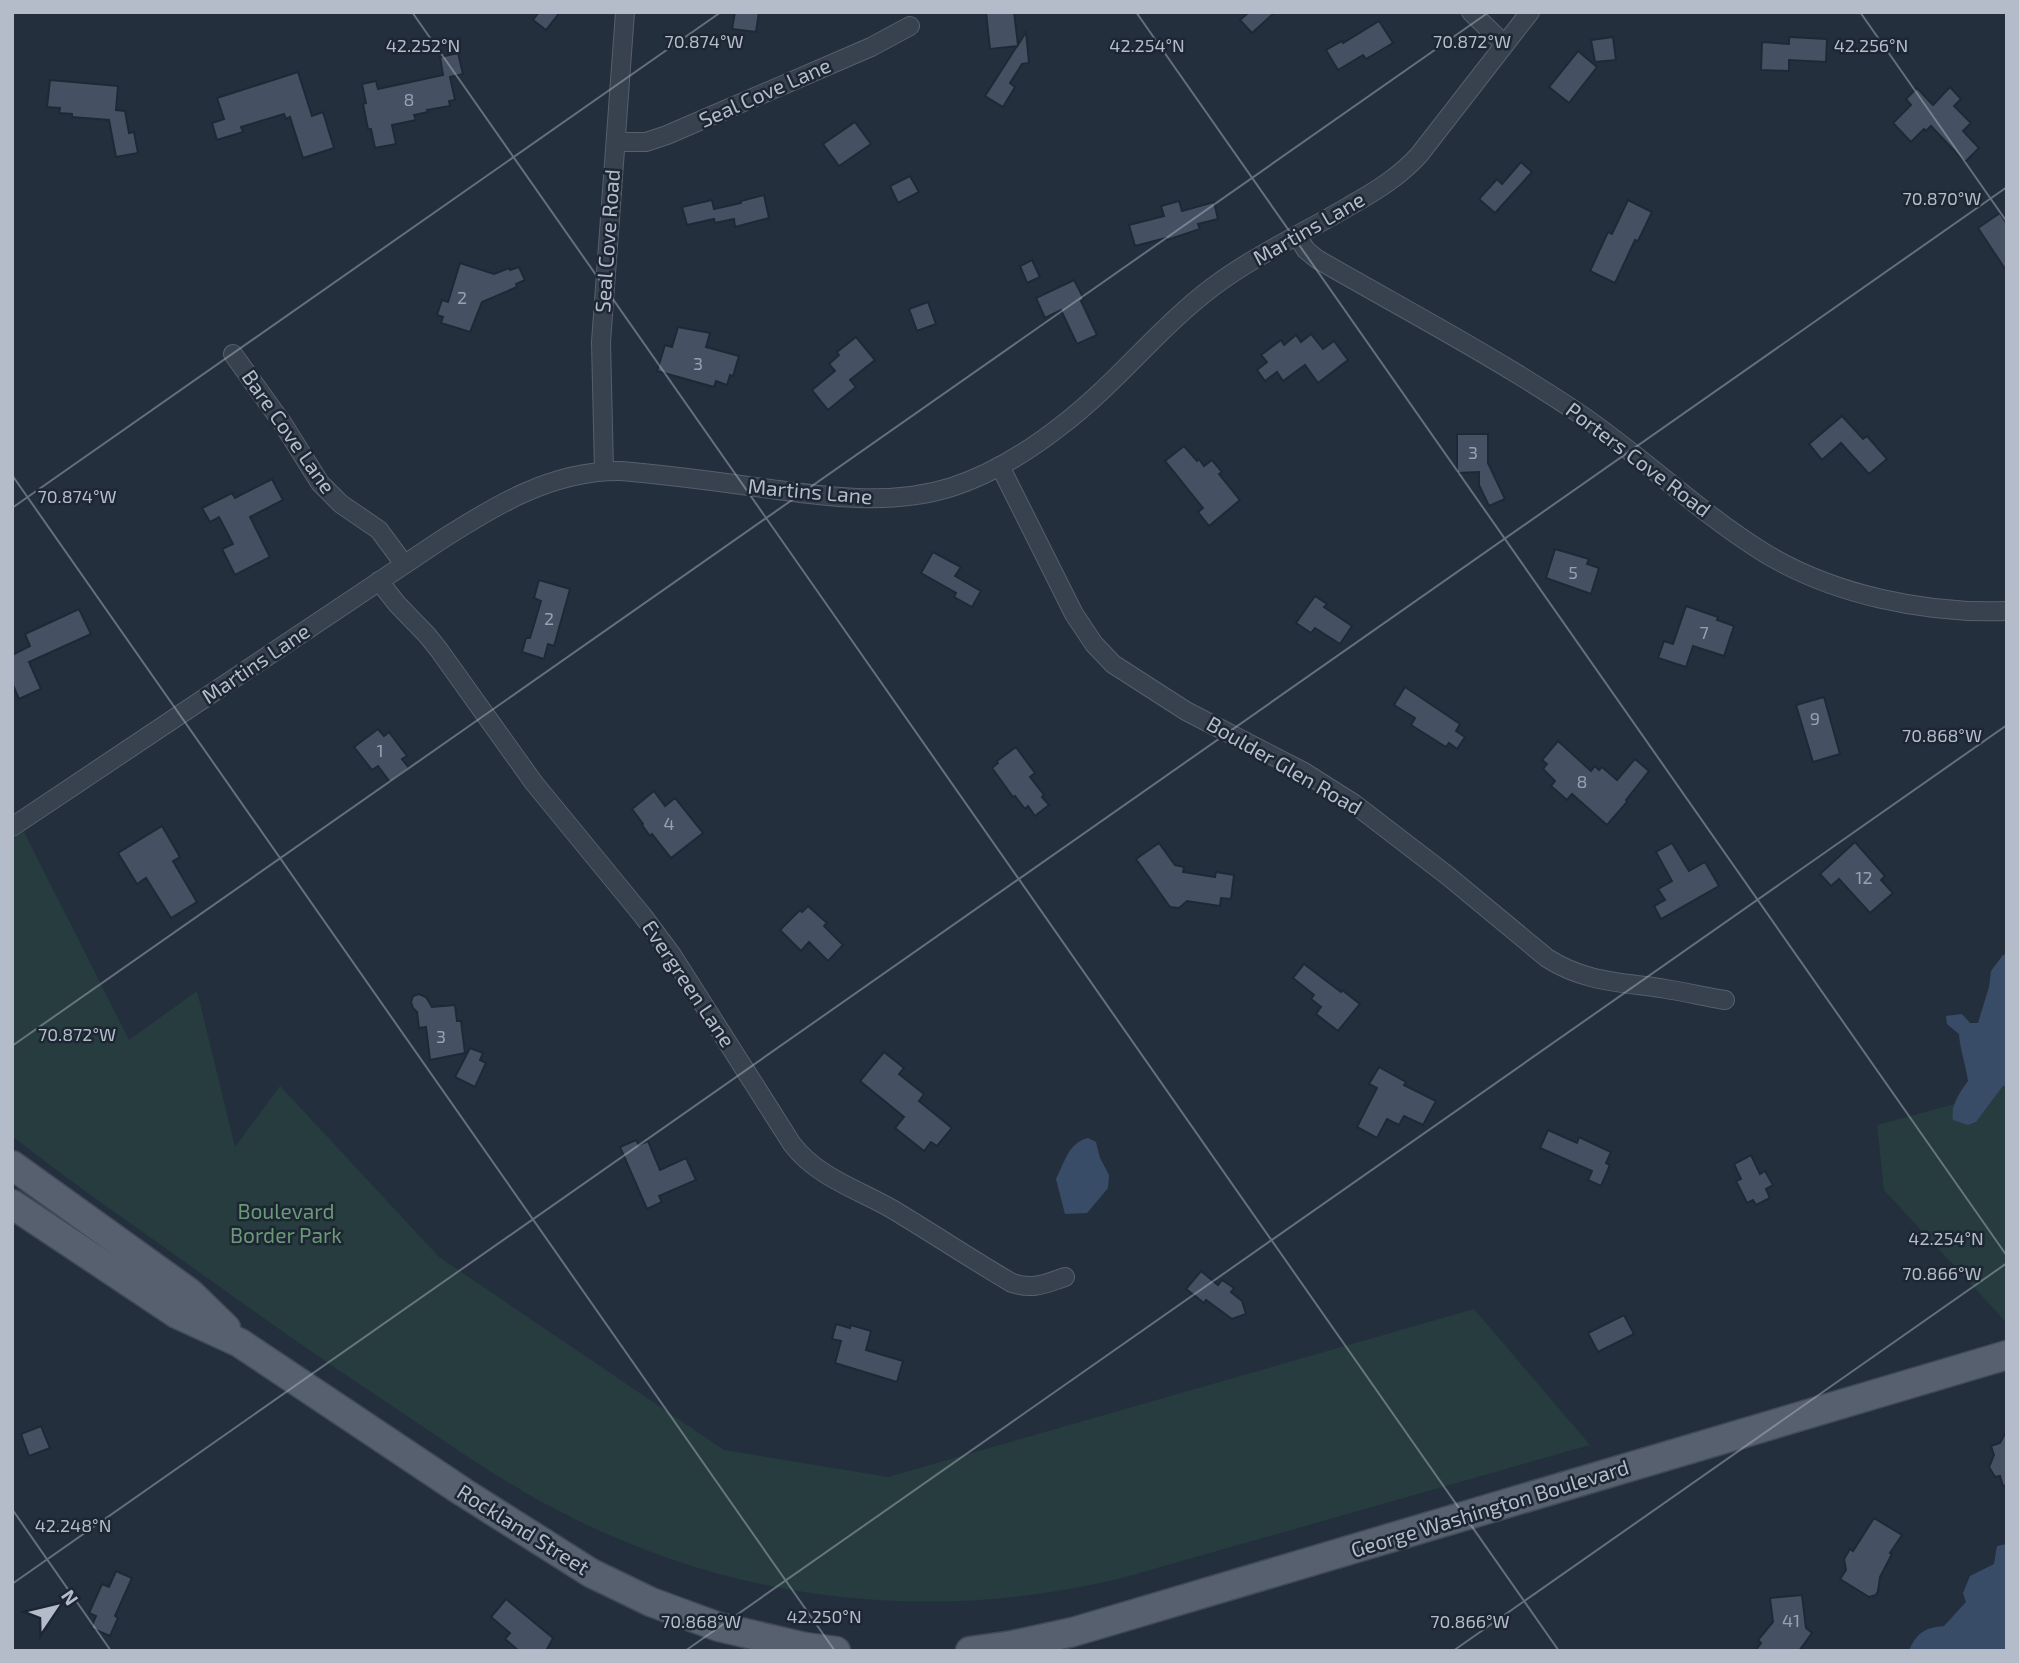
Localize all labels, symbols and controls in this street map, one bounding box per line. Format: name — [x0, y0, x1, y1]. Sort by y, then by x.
text: 70.874°W — [664, 30, 744, 52]
text: 70.872°W — [1433, 30, 1511, 52]
text: 42.252°N — [386, 34, 460, 56]
text: 42.254°N — [1109, 34, 1185, 56]
text: 42.256°N — [1834, 34, 1908, 56]
street label: Seal Cove Lane — [695, 51, 834, 132]
house number: 8 — [404, 88, 414, 110]
street label: Seal Cove Road — [589, 168, 624, 314]
street label: Martins Lane — [1248, 186, 1369, 270]
text: 70.870°W — [1903, 187, 1981, 209]
house number: 2 — [457, 286, 467, 308]
house number: 3 — [693, 352, 703, 374]
street label: Bare Cove Lane — [237, 364, 341, 498]
street label: Porters Cove Road — [1562, 396, 1716, 521]
house number: 3 — [1468, 441, 1478, 463]
street label: Martins Lane — [747, 473, 873, 508]
text: 70.874°W — [37, 485, 117, 507]
house number: 5 — [1568, 561, 1578, 583]
house number: 2 — [544, 607, 554, 629]
street label: Martins Lane — [196, 617, 314, 708]
house number: 7 — [1699, 621, 1709, 643]
house number: 9 — [1810, 707, 1820, 729]
street label: Boulder Glen Road — [1203, 710, 1367, 819]
text: 70.868°W — [1902, 724, 1982, 746]
house number: 1 — [376, 739, 384, 761]
house number: 8 — [1577, 770, 1587, 792]
house number: 4 — [663, 812, 675, 834]
house number: 12 — [1855, 866, 1873, 888]
street label: Evergreen Lane — [638, 915, 741, 1051]
text: 70.872°W — [38, 1023, 116, 1045]
house number: 3 — [436, 1025, 446, 1047]
park label: Boulevard Border Park — [230, 1198, 342, 1247]
text: 42.254°N — [1908, 1227, 1984, 1249]
text: 70.866°W — [1902, 1262, 1982, 1284]
street label: George Washington Boulevard — [1348, 1453, 1632, 1562]
street label: Rockland Street — [453, 1478, 594, 1579]
text: 42.248°N — [35, 1514, 111, 1536]
north arrow — [21, 1572, 91, 1642]
text: N — [57, 1585, 84, 1609]
text: 42.250°N — [786, 1605, 862, 1627]
house number: 41 — [1782, 1609, 1800, 1631]
text: 70.868°W — [661, 1610, 741, 1632]
text: 70.866°W — [1430, 1610, 1510, 1632]

